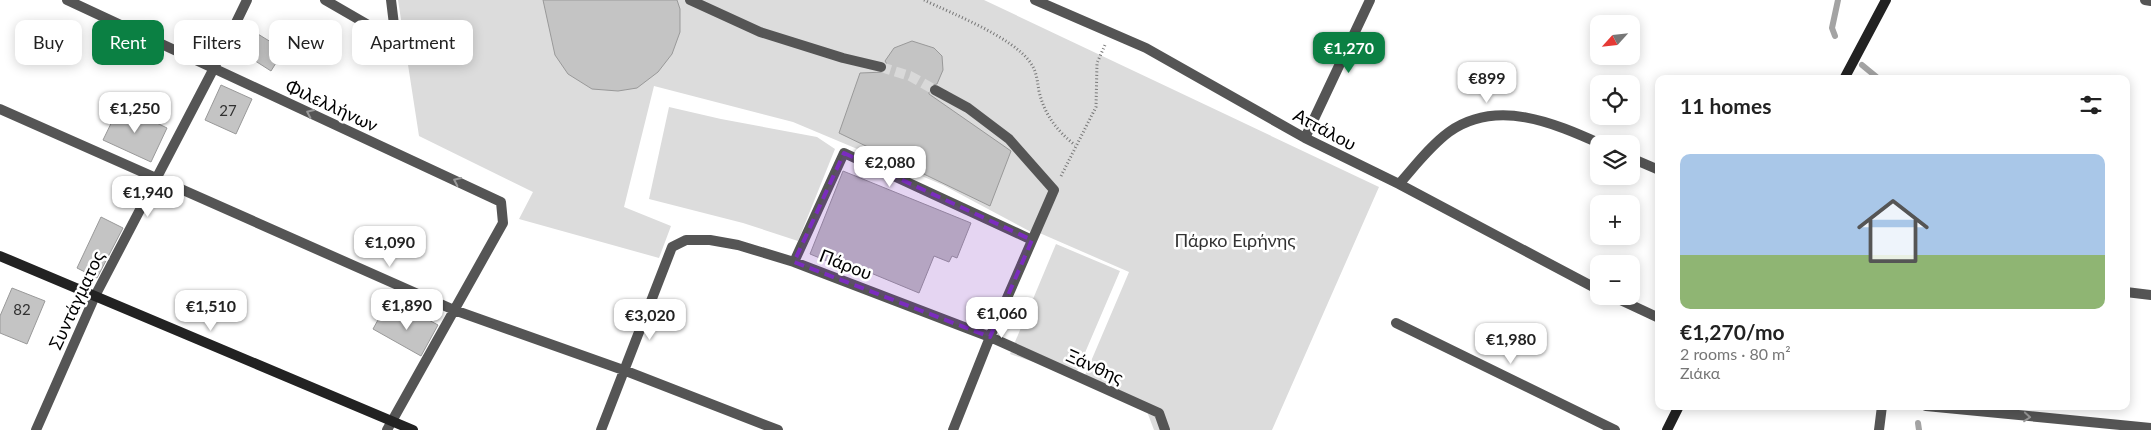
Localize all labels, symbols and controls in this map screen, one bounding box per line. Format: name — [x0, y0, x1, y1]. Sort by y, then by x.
north arrow — [1590, 15, 1640, 65]
map controls — [1590, 15, 1640, 305]
chip: Buy — [15, 20, 82, 65]
chip: Rent — [92, 20, 164, 65]
chip: Filters — [174, 20, 259, 65]
chip: New — [269, 20, 342, 65]
chip: Apartment — [352, 20, 473, 65]
pin: €1,270 — [1308, 32, 1390, 74]
text: €1,270 — [1324, 38, 1374, 57]
pin: €899 — [1457, 62, 1517, 104]
text: €899 — [1468, 68, 1506, 87]
street label: Φιλελλήνων — [282, 74, 382, 136]
button: locate — [1590, 75, 1640, 125]
icon: filters — [2077, 91, 2105, 119]
pin: €1,250 — [94, 92, 176, 134]
text: 11 homes — [1680, 93, 1771, 118]
text: €1,250 — [110, 98, 160, 117]
house number: 27 — [219, 101, 237, 119]
street label: Αττάλου — [1290, 103, 1360, 155]
one-way arrow — [306, 109, 315, 119]
button: layers — [1590, 135, 1640, 185]
pin: €2,080 — [849, 146, 931, 188]
text: €2,080 — [865, 152, 915, 171]
pin: €1,940 — [107, 176, 189, 218]
one-way arrow — [453, 177, 462, 188]
text: €1,940 — [123, 182, 173, 201]
icon: home — [1848, 186, 1938, 276]
button: + — [1590, 195, 1640, 245]
pin: €1,090 — [349, 226, 431, 268]
park label: Πάρκο Ειρήνης — [1174, 229, 1296, 251]
text: €1,090 — [365, 232, 415, 251]
street label: Πάρου — [817, 244, 875, 284]
street label: Συντάγματος — [44, 247, 109, 353]
button: − — [1590, 255, 1640, 305]
pin: €1,890 — [366, 288, 448, 331]
pin: €1,510 — [170, 290, 252, 332]
text: €1,890 — [382, 295, 432, 314]
text: €1,510 — [186, 296, 236, 315]
pin: €1,060 — [961, 296, 1043, 339]
pin: €3,020 — [609, 298, 691, 341]
house number: 82 — [13, 300, 31, 318]
text: €1,060 — [977, 303, 1027, 322]
text: €3,020 — [625, 305, 675, 324]
text: €1,270/mo — [1680, 319, 1785, 344]
pin: €1,980 — [1470, 322, 1552, 365]
text: €1,980 — [1486, 329, 1536, 348]
street label: Ξάνθης — [1063, 344, 1128, 389]
text: 2 rooms · 80 m² — [1680, 344, 1791, 363]
text: Ζιάκα — [1680, 363, 1720, 382]
one-way arrow — [2023, 411, 2031, 422]

